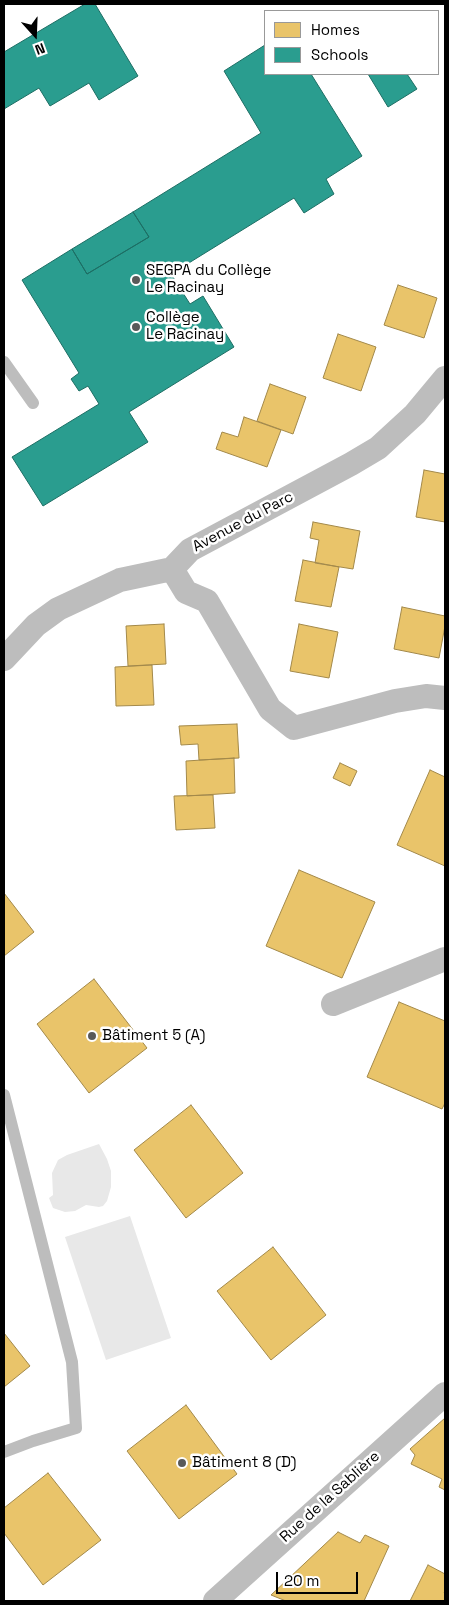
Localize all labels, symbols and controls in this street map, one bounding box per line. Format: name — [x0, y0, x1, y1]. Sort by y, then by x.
north arrow — [10, 10, 60, 60]
legend — [264, 10, 439, 75]
text: Homes — [311, 20, 360, 39]
text: N — [33, 39, 48, 59]
text: Schools — [311, 45, 368, 64]
place label: SEGPA du Collège Le Racinay — [146, 262, 271, 297]
marker: SEGPA du Collège Le Racinay — [130, 274, 142, 286]
place label: Collège Le Racinay — [146, 309, 224, 344]
marker: Collège Le Racinay — [130, 321, 142, 333]
street label: Avenue du Parc — [190, 488, 296, 556]
place label: Bâtiment 5 (A) — [102, 1027, 205, 1045]
marker: Bâtiment 5 (A) — [86, 1030, 98, 1042]
street label: Rue de la Sablière — [276, 1448, 384, 1546]
place label: Bâtiment 8 (D) — [192, 1454, 296, 1472]
marker: Bâtiment 8 (D) — [176, 1457, 188, 1469]
scale bar — [279, 1562, 362, 1594]
text: 20 m — [284, 1571, 319, 1590]

